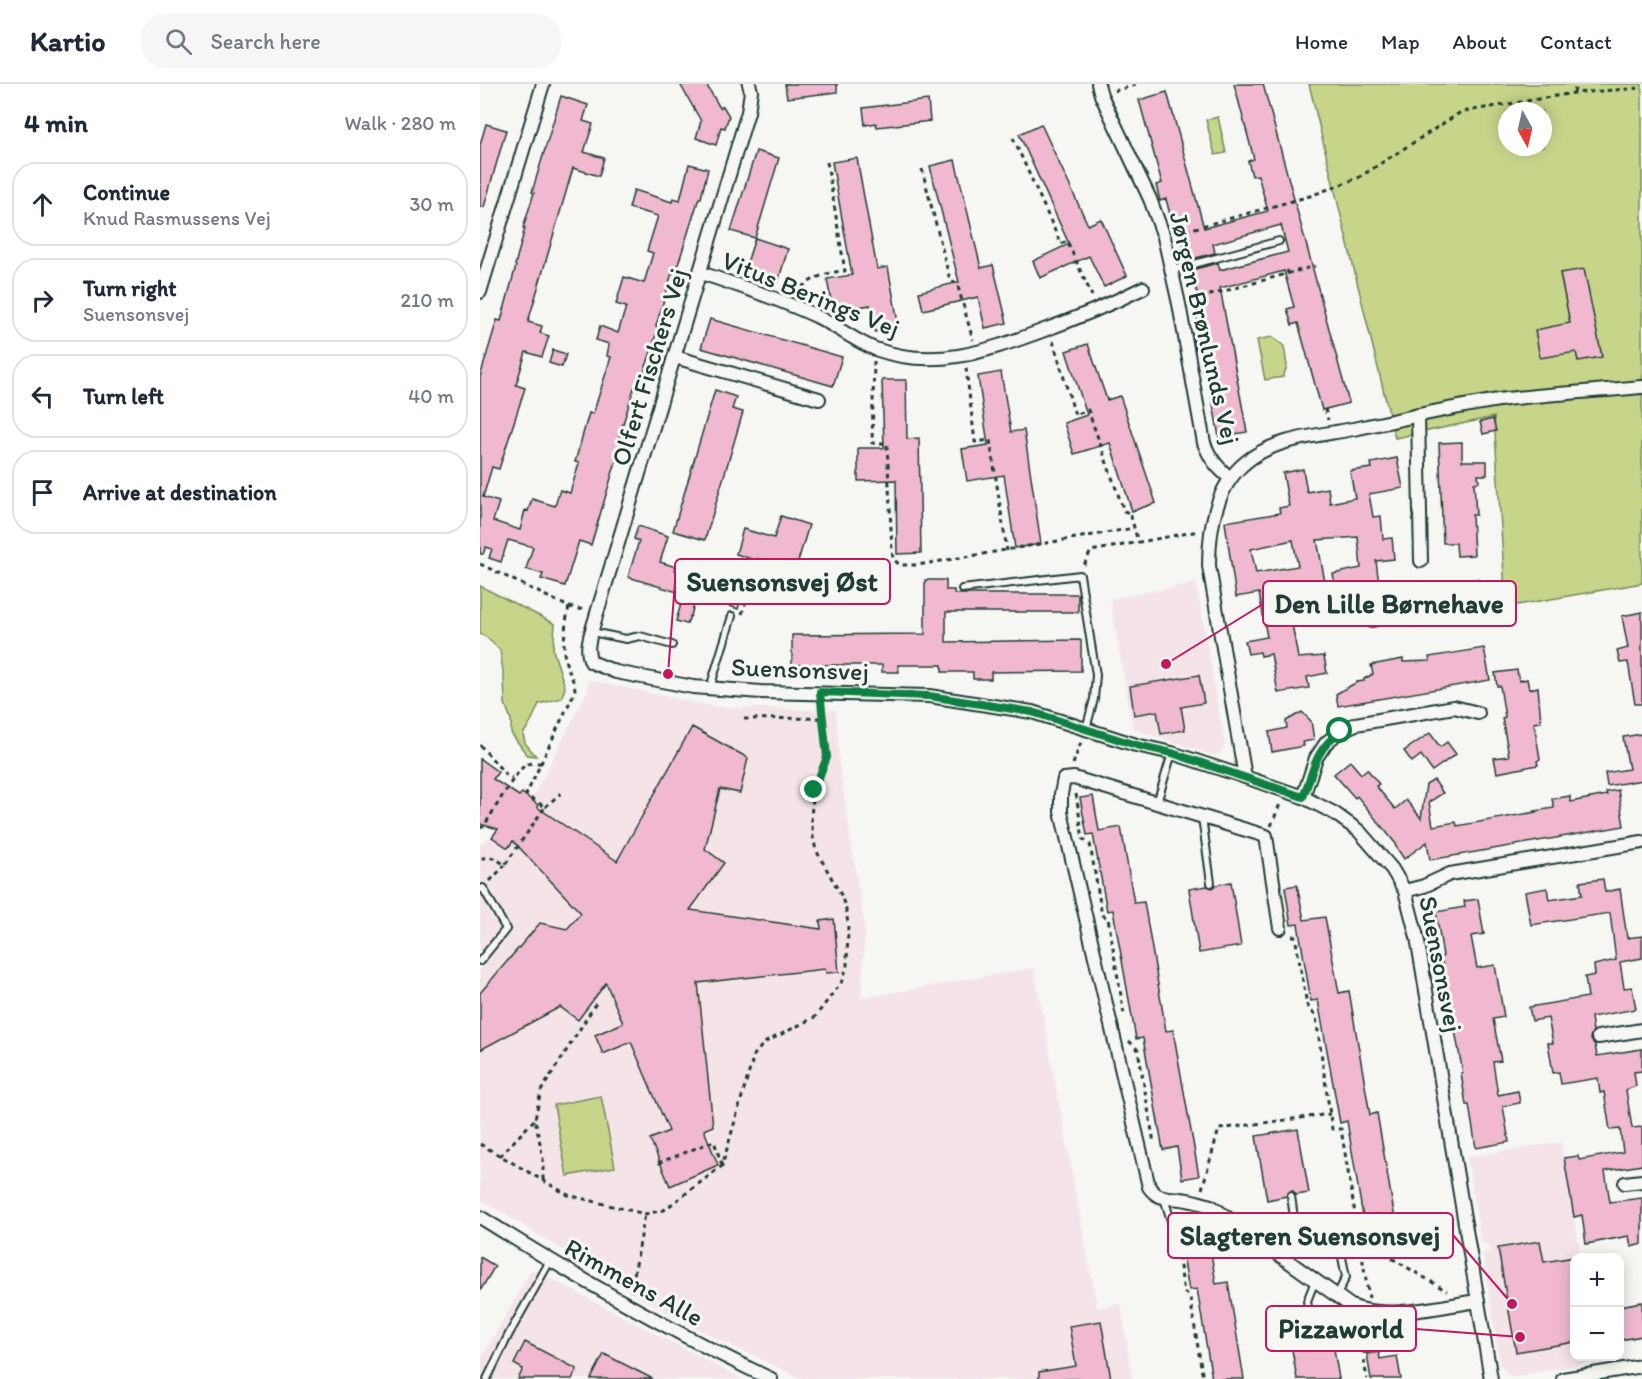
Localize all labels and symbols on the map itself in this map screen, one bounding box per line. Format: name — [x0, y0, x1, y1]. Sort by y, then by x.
north arrow — [1498, 102, 1552, 156]
street label: Jørgen Brønlunds Vej — [1163, 208, 1247, 448]
street label: Vitus Berings Vej — [717, 244, 905, 344]
street label: Olfert Fischers Vej — [604, 264, 694, 470]
callout: Suensonsvej Øst — [675, 559, 890, 604]
text: Suensonsvej Øst — [686, 565, 878, 598]
callout: Den Lille Børnehave — [1263, 581, 1516, 626]
text: Den Lille Børnehave — [1274, 587, 1504, 620]
street label: Suensonsvej — [730, 651, 870, 687]
route start — [1326, 717, 1352, 743]
route end — [800, 776, 826, 802]
street label: Suensonsvej — [1412, 893, 1470, 1035]
callout: Slagteren Suensonsvej — [1168, 1213, 1453, 1258]
text: Slagteren Suensonsvej — [1180, 1219, 1440, 1252]
street label: Rimmens Alle — [559, 1231, 709, 1333]
callout: Pizzaworld — [1266, 1306, 1416, 1351]
text: Pizzaworld — [1278, 1312, 1404, 1345]

